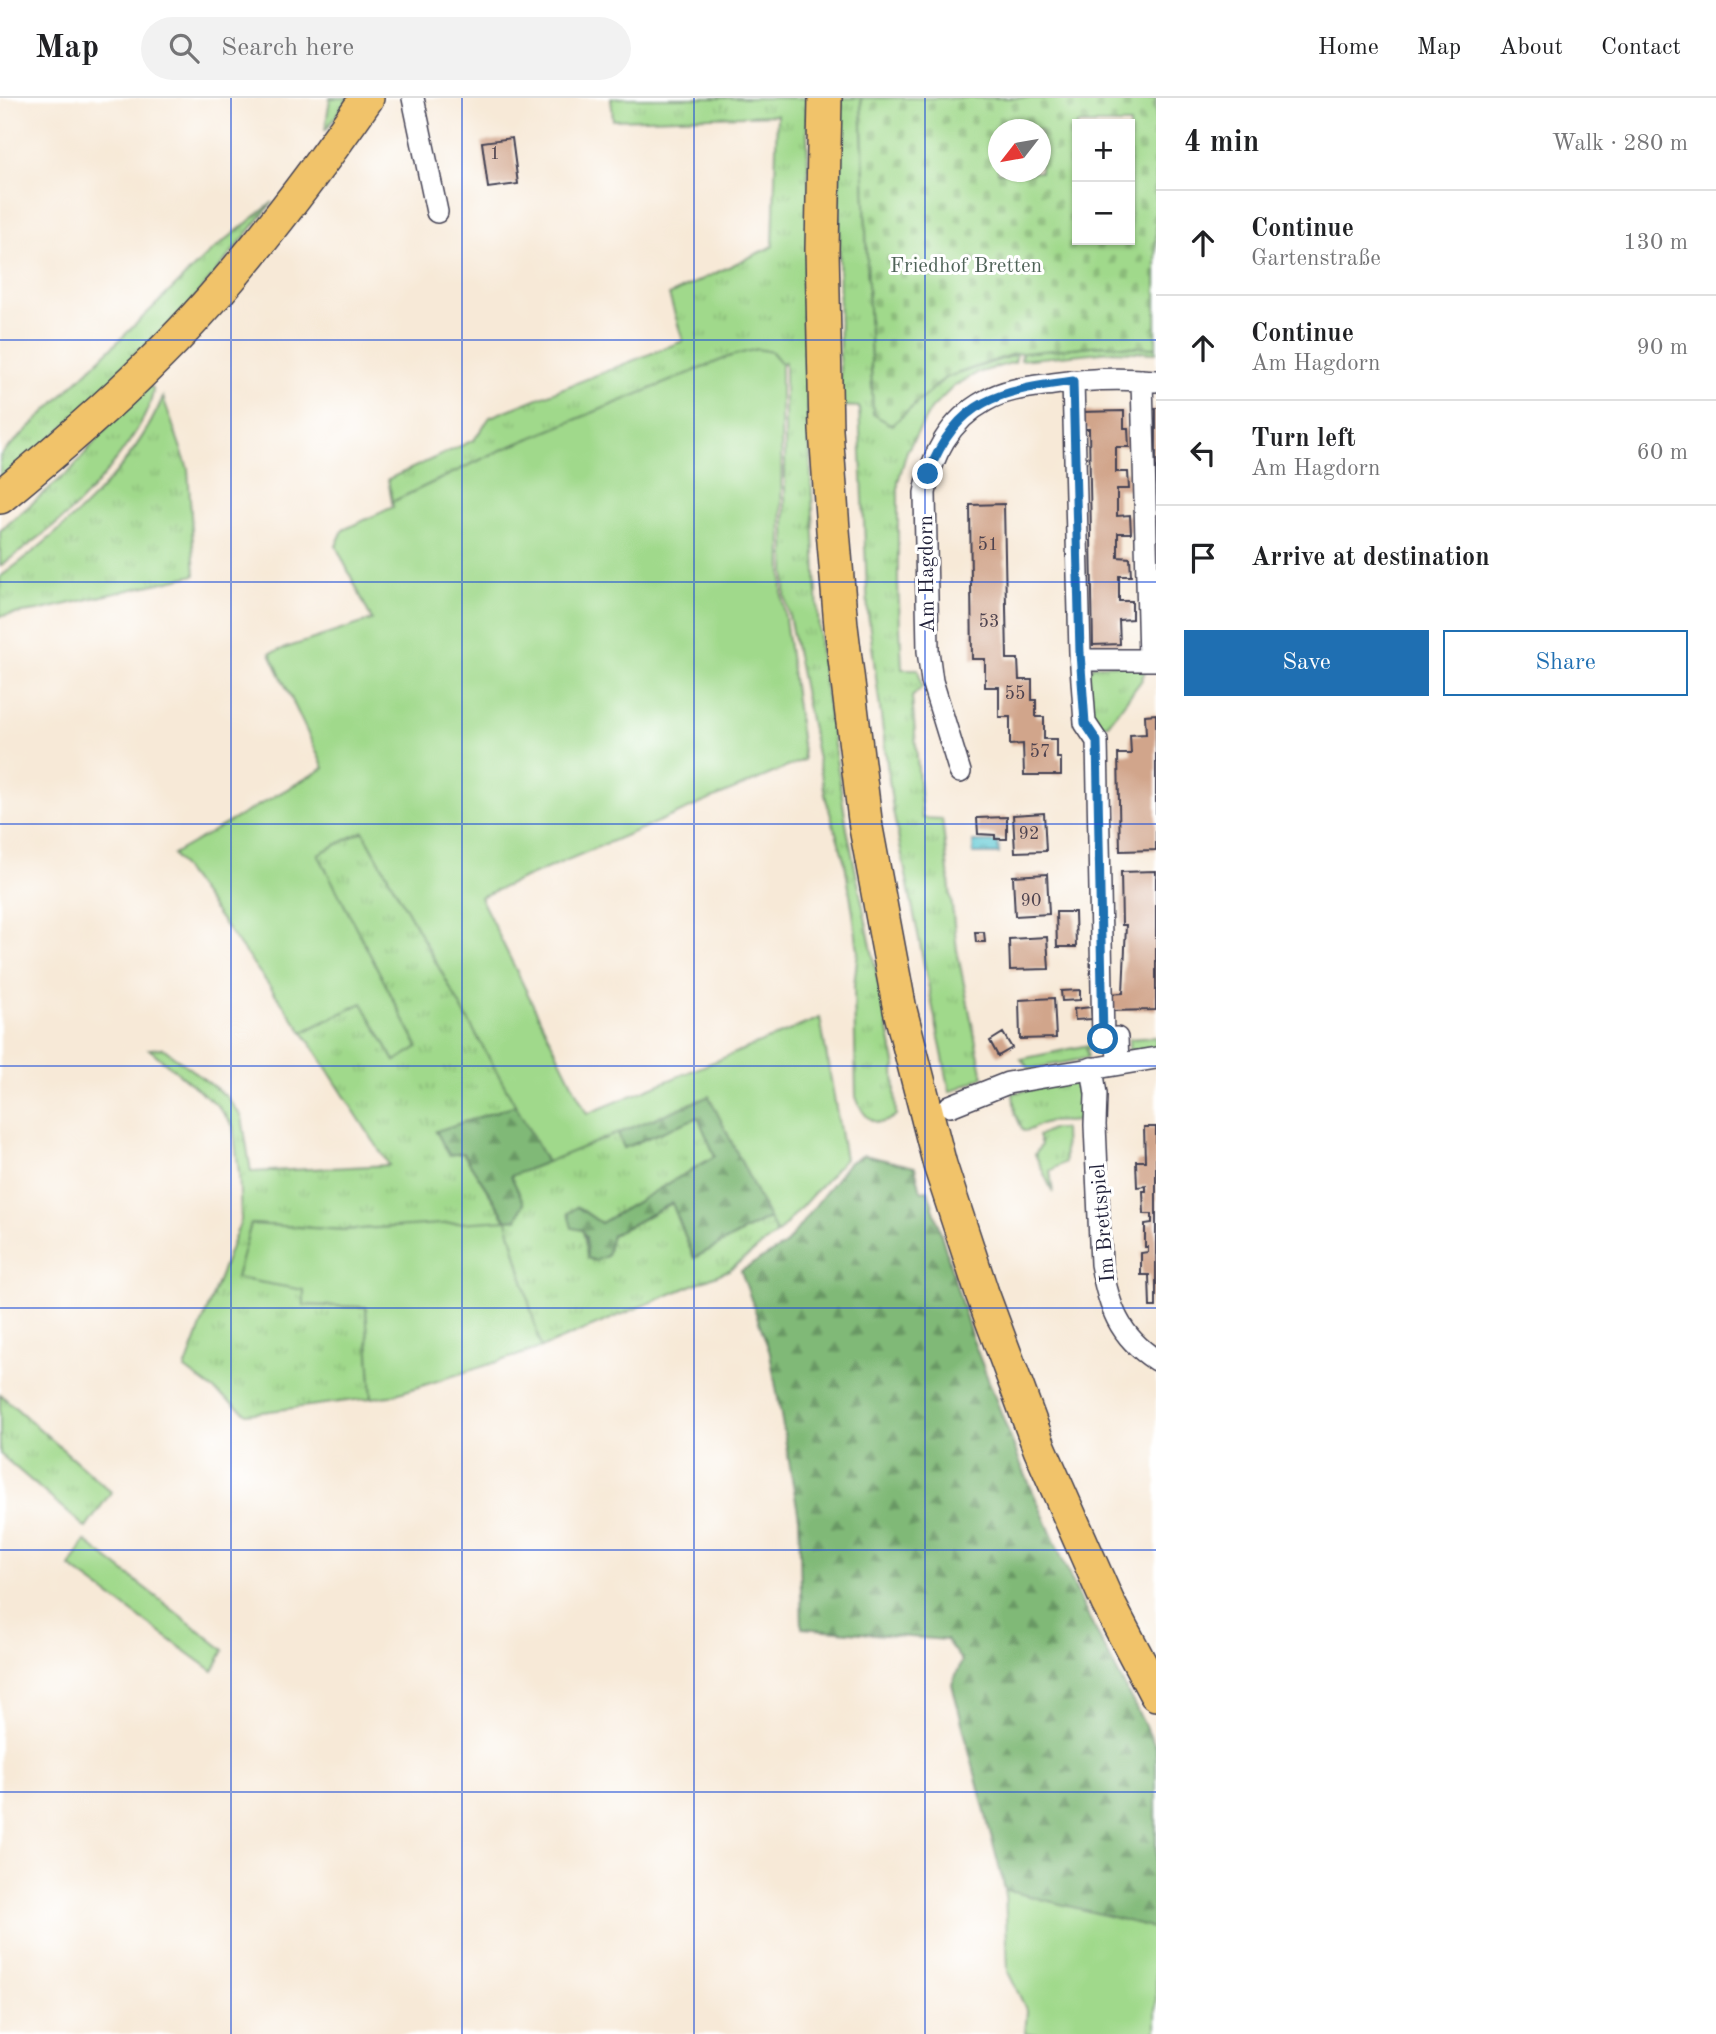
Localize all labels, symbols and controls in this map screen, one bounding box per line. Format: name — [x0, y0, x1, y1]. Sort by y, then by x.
search box — [141, 17, 631, 80]
icon: search — [165, 29, 203, 67]
text: Map — [35, 32, 99, 65]
text: Search here — [221, 35, 354, 61]
text: Home — [1318, 36, 1379, 60]
text: Map — [1417, 36, 1461, 60]
text: About — [1499, 36, 1563, 60]
text: Contact — [1601, 36, 1681, 60]
north arrow — [988, 119, 1051, 182]
map controls — [1072, 119, 1135, 245]
button: + — [1072, 119, 1135, 182]
text: 4 min — [1184, 128, 1259, 158]
text: Walk · 280 m — [1552, 132, 1688, 155]
house number: 1 — [490, 145, 500, 163]
button: − — [1072, 182, 1135, 245]
text: Continue — [1251, 216, 1354, 242]
icon: ahead — [1184, 224, 1222, 262]
text: 130 m — [1623, 231, 1688, 254]
text: Gartenstraße — [1251, 247, 1381, 270]
park label: Friedhof Bretten — [890, 256, 1042, 277]
text: Continue — [1251, 321, 1354, 347]
icon: ahead — [1184, 329, 1222, 367]
text: 90 m — [1637, 336, 1688, 359]
text: Am Hagdorn — [1251, 352, 1380, 375]
text: Turn left — [1251, 426, 1356, 452]
icon: left — [1184, 434, 1222, 472]
text: 60 m — [1637, 441, 1688, 464]
text: Am Hagdorn — [1251, 457, 1380, 480]
route end — [912, 458, 943, 489]
street label: Am Hagdorn — [916, 515, 939, 633]
house number: 51 — [978, 536, 998, 554]
icon: arrive — [1184, 539, 1222, 577]
text: Arrive at destination — [1251, 545, 1490, 571]
house number: 53 — [979, 613, 999, 631]
button: Save — [1184, 630, 1429, 696]
button: Share — [1443, 630, 1688, 696]
house number: 55 — [1005, 685, 1025, 703]
house number: 57 — [1030, 743, 1050, 761]
house number: 92 — [1019, 825, 1039, 843]
house number: 90 — [1021, 892, 1041, 910]
route start — [1087, 1023, 1118, 1054]
street label: Im Brettspiel — [1088, 1162, 1119, 1283]

